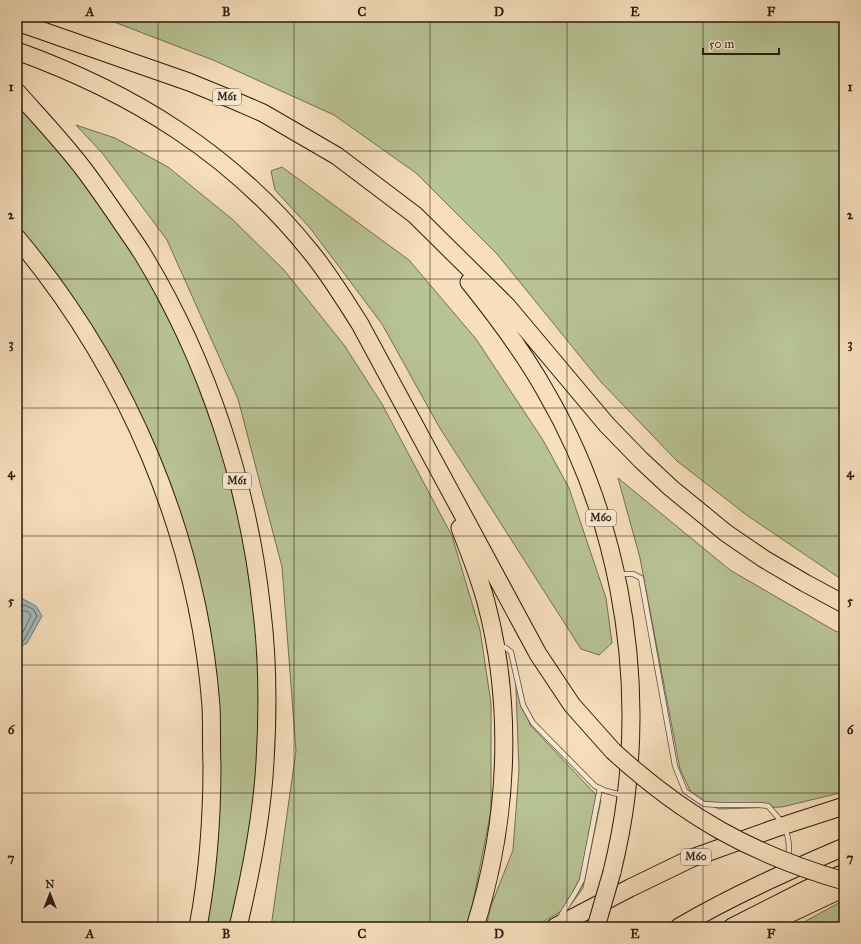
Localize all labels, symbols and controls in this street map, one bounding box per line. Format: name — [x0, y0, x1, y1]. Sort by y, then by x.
text: A — [85, 4, 95, 20]
text: B — [222, 4, 231, 20]
text: C — [358, 4, 367, 20]
text: D — [494, 4, 504, 20]
text: E — [630, 4, 640, 20]
text: F — [767, 4, 776, 20]
scale bar — [703, 30, 779, 56]
text: 50 m — [709, 37, 734, 51]
text: 1 — [8, 79, 14, 95]
text: 1 — [847, 79, 853, 95]
road number: M61 — [213, 89, 241, 105]
text: 2 — [8, 207, 15, 223]
text: 2 — [847, 207, 854, 223]
text: 3 — [8, 336, 14, 352]
text: 3 — [847, 336, 853, 352]
text: 4 — [7, 465, 15, 481]
text: 4 — [846, 465, 854, 481]
road number: M61 — [223, 473, 251, 489]
road number: M60 — [586, 510, 616, 526]
text: 5 — [8, 593, 15, 609]
text: 5 — [847, 593, 854, 609]
text: 6 — [8, 722, 16, 738]
text: 6 — [847, 722, 855, 738]
road number: M60 — [681, 849, 711, 865]
text: 7 — [8, 850, 15, 866]
text: 7 — [847, 850, 854, 866]
north arrow — [30, 874, 70, 914]
text: N — [45, 878, 55, 891]
text: A — [85, 926, 95, 942]
text: B — [222, 926, 231, 942]
text: C — [358, 926, 367, 942]
text: D — [494, 926, 504, 942]
text: E — [630, 926, 640, 942]
text: F — [767, 926, 776, 942]

